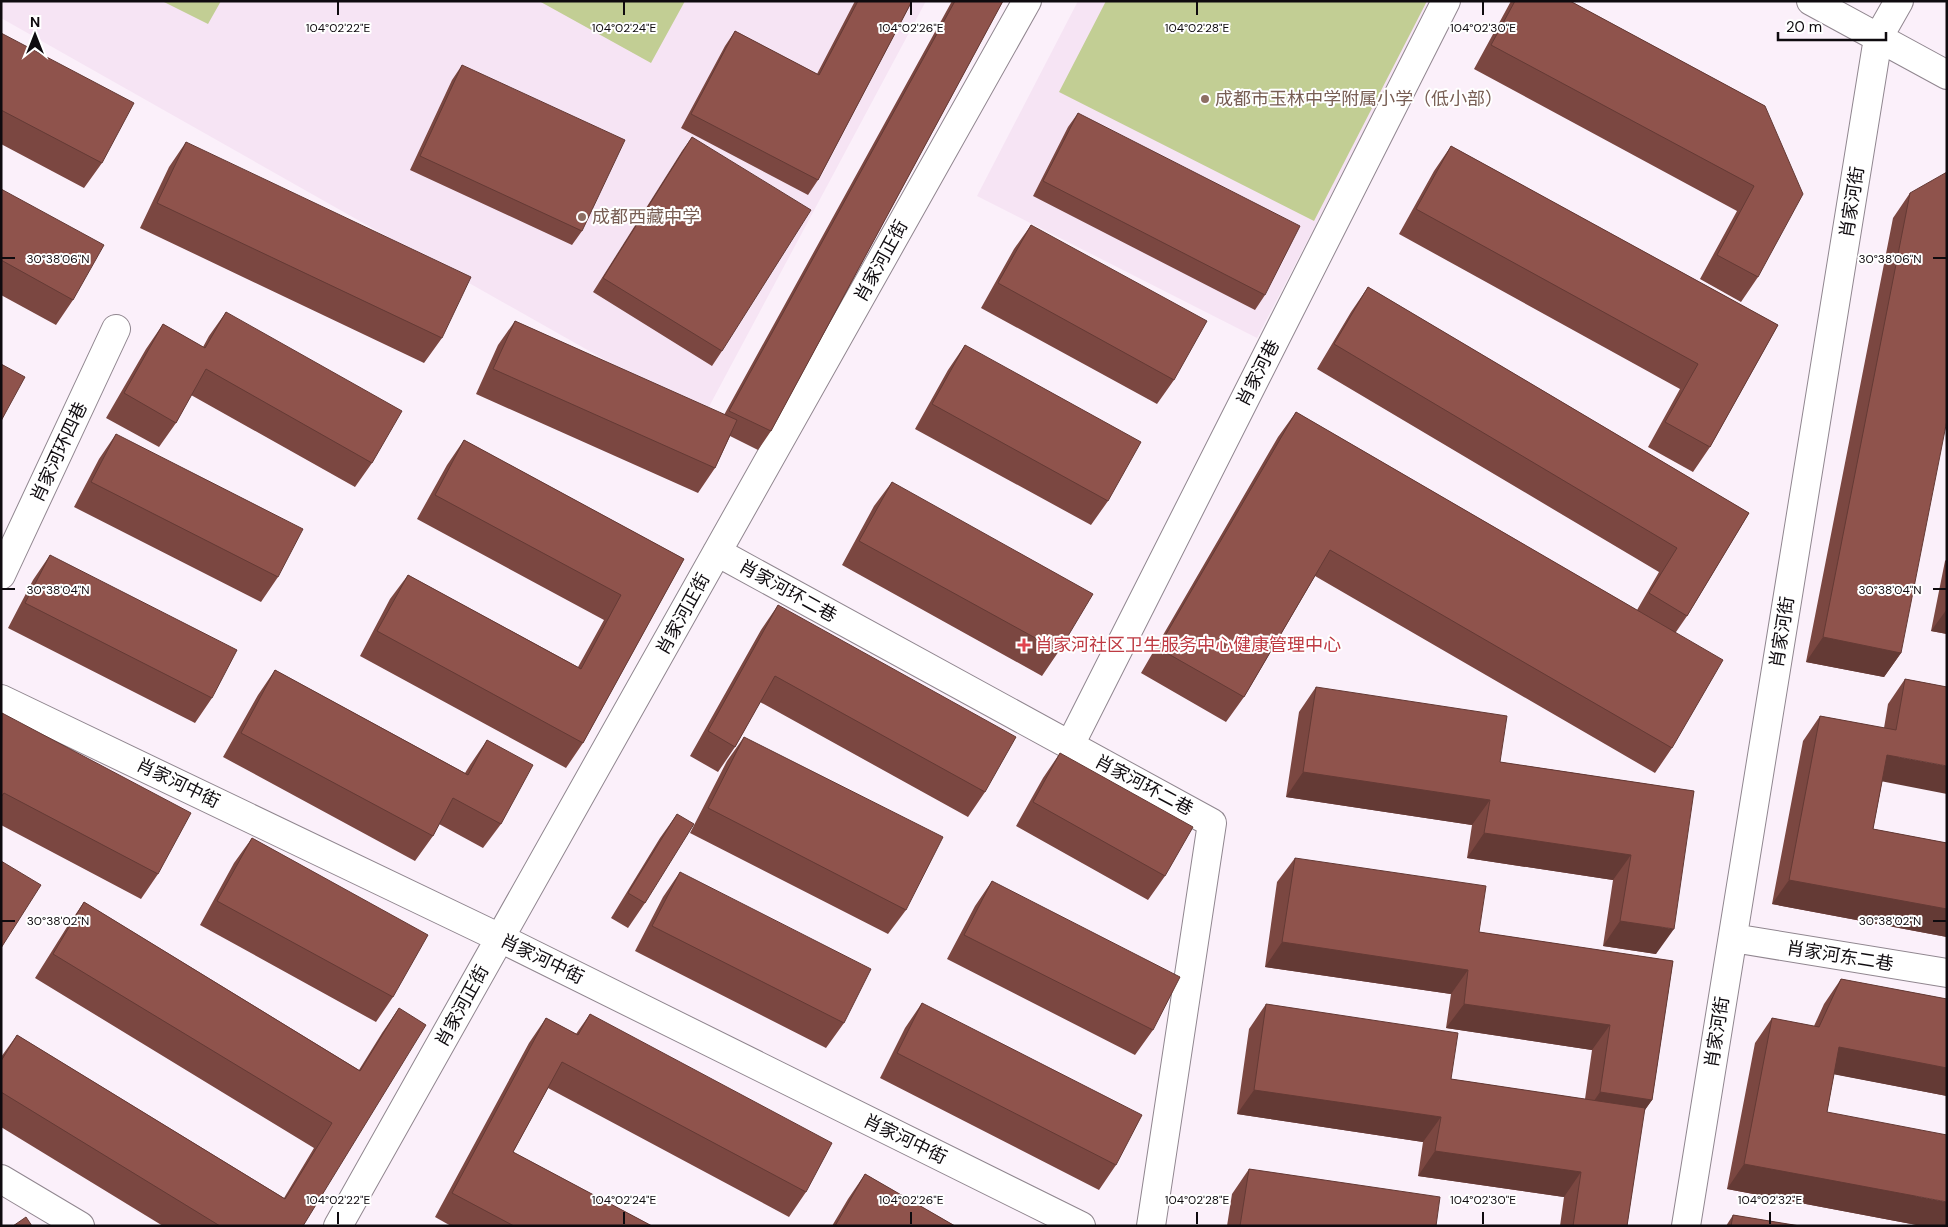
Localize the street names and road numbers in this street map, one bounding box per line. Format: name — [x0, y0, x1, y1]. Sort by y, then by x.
street label: 肖家河街 — [1835, 165, 1869, 239]
street label: 肖家河正街 — [849, 216, 913, 306]
street label: 肖家河巷 — [1231, 335, 1285, 411]
street label: 肖家河环四巷 — [25, 398, 93, 506]
street label: 肖家河环二巷 — [735, 554, 841, 628]
street label: 肖家河正街 — [651, 569, 715, 659]
street label: 肖家河街 — [1765, 595, 1799, 669]
street label: 肖家河环二巷 — [1091, 749, 1197, 821]
street label: 肖家河中街 — [132, 752, 224, 814]
street label: 肖家河中街 — [496, 928, 588, 990]
street label: 肖家河东二巷 — [1785, 936, 1895, 976]
street label: 肖家河正街 — [430, 961, 494, 1051]
street label: 肖家河街 — [1700, 995, 1734, 1069]
street label: 肖家河中街 — [859, 1108, 951, 1170]

